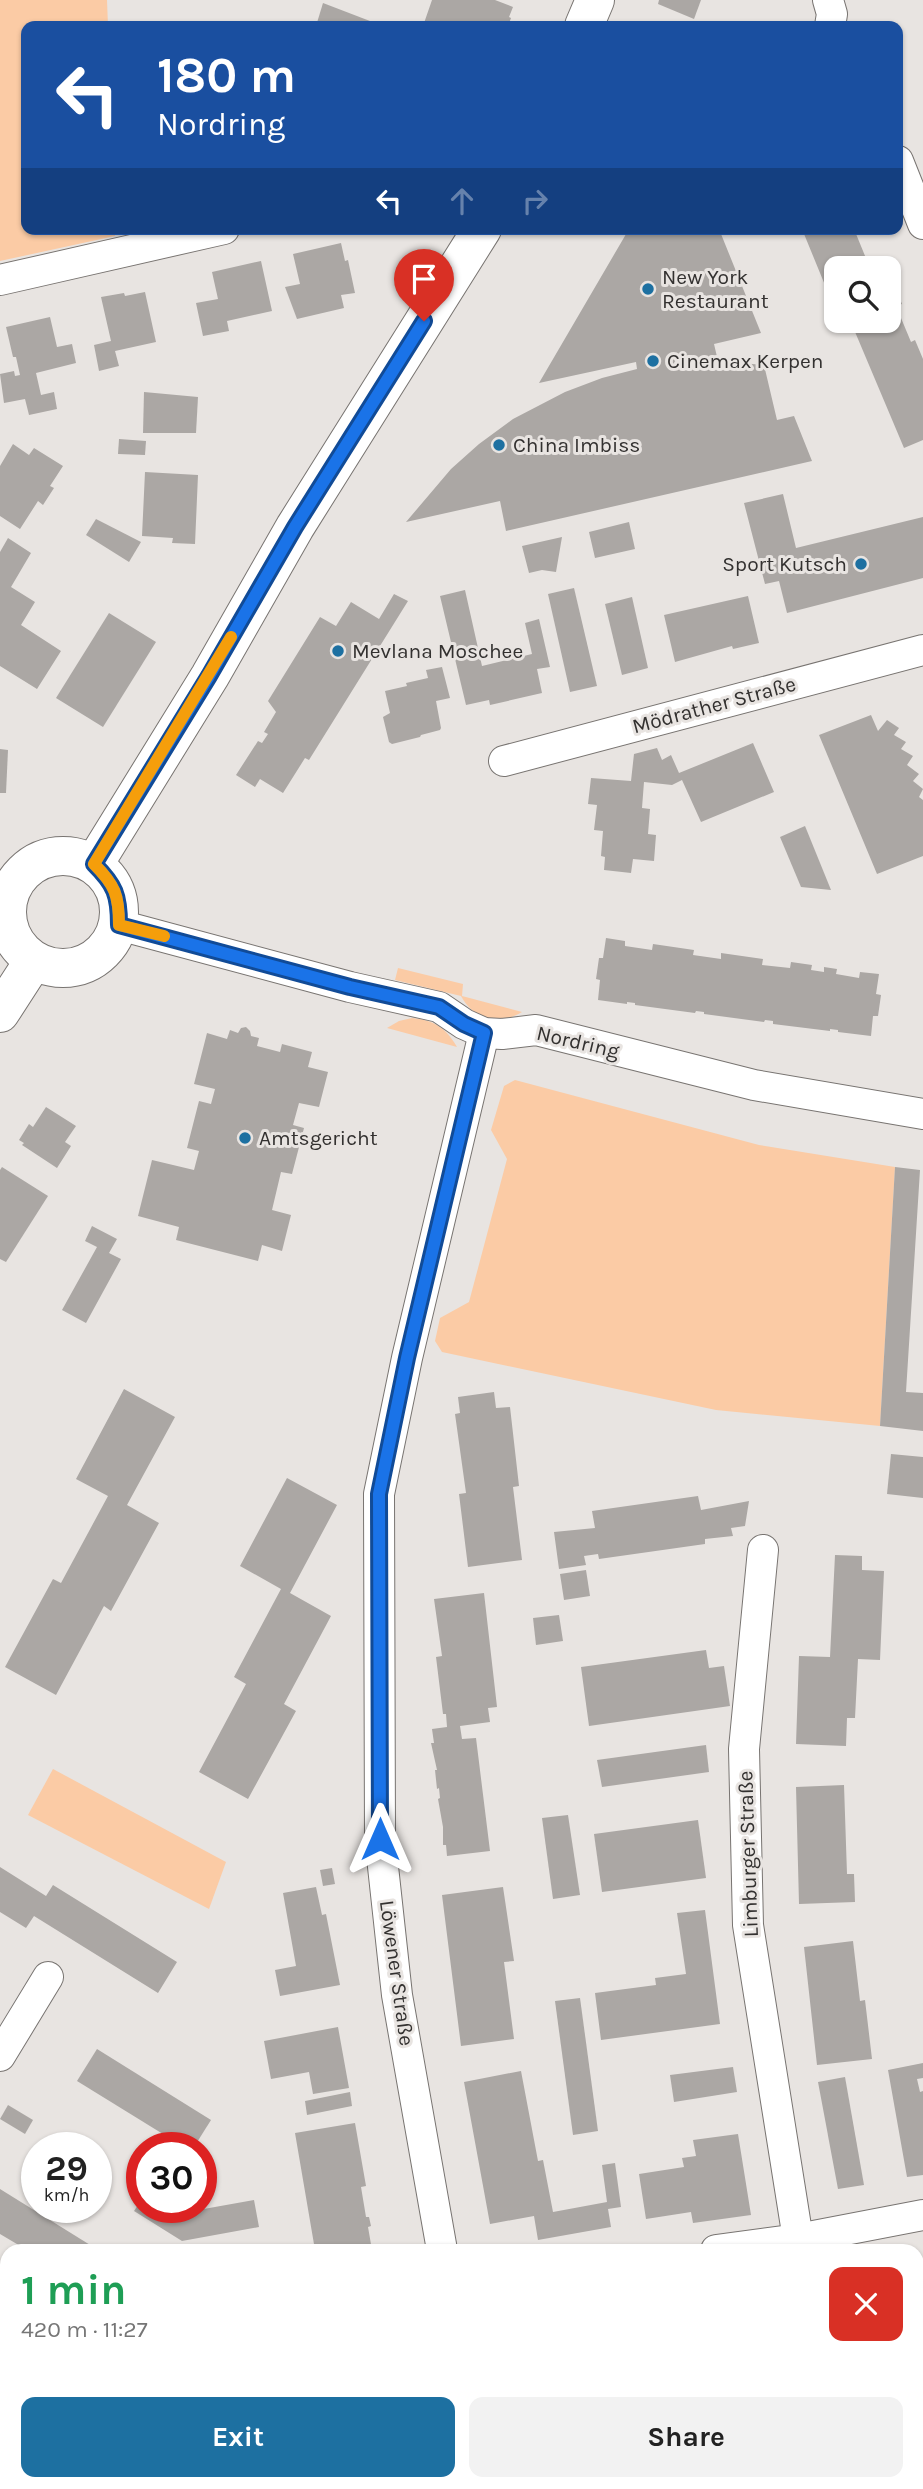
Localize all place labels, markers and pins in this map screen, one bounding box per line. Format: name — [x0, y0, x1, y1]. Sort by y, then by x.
pin — [394, 249, 454, 321]
place label: New York Restaurant — [662, 265, 769, 313]
marker: New York Restaurant — [640, 281, 656, 297]
place label: Cinemax Kerpen — [667, 349, 823, 373]
marker: Cinemax Kerpen — [645, 353, 661, 369]
place label: China Imbiss — [513, 433, 640, 457]
marker: China Imbiss — [491, 437, 507, 453]
place label: Sport Kutsch — [722, 552, 847, 576]
marker: Sport Kutsch — [853, 556, 869, 572]
place label: Mevlana Moschee — [352, 639, 523, 663]
marker: Mevlana Moschee — [330, 643, 346, 659]
place label: Amtsgericht — [259, 1126, 378, 1150]
marker: Amtsgericht — [237, 1130, 253, 1146]

